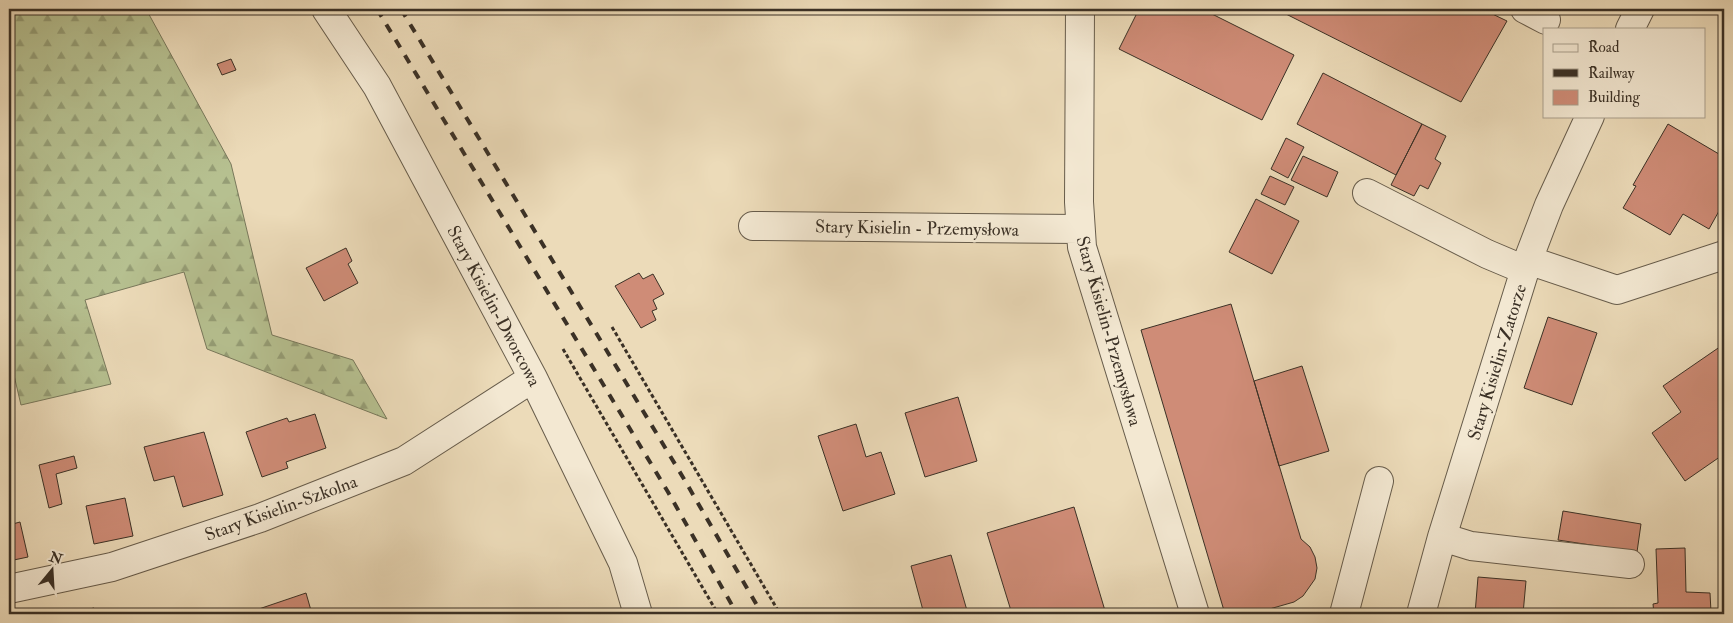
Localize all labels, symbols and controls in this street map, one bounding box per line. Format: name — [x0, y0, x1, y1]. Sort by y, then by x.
legend — [1543, 28, 1706, 118]
text: Road — [1588, 38, 1620, 57]
text: Railway — [1588, 64, 1635, 83]
text: Building — [1588, 88, 1640, 107]
street label: Stary Kisielin - Przemysłowa — [815, 215, 1020, 242]
street label: Stary Kisielin-Dworcowa — [441, 222, 546, 391]
street label: Stary Kisielin-Przemysłowa — [1070, 234, 1147, 429]
street label: Stary Kisielin-Zatorze — [1463, 281, 1532, 443]
street label: Stary Kisielin-Szkolna — [202, 470, 361, 547]
north arrow — [28, 546, 78, 596]
text: N — [46, 548, 65, 568]

